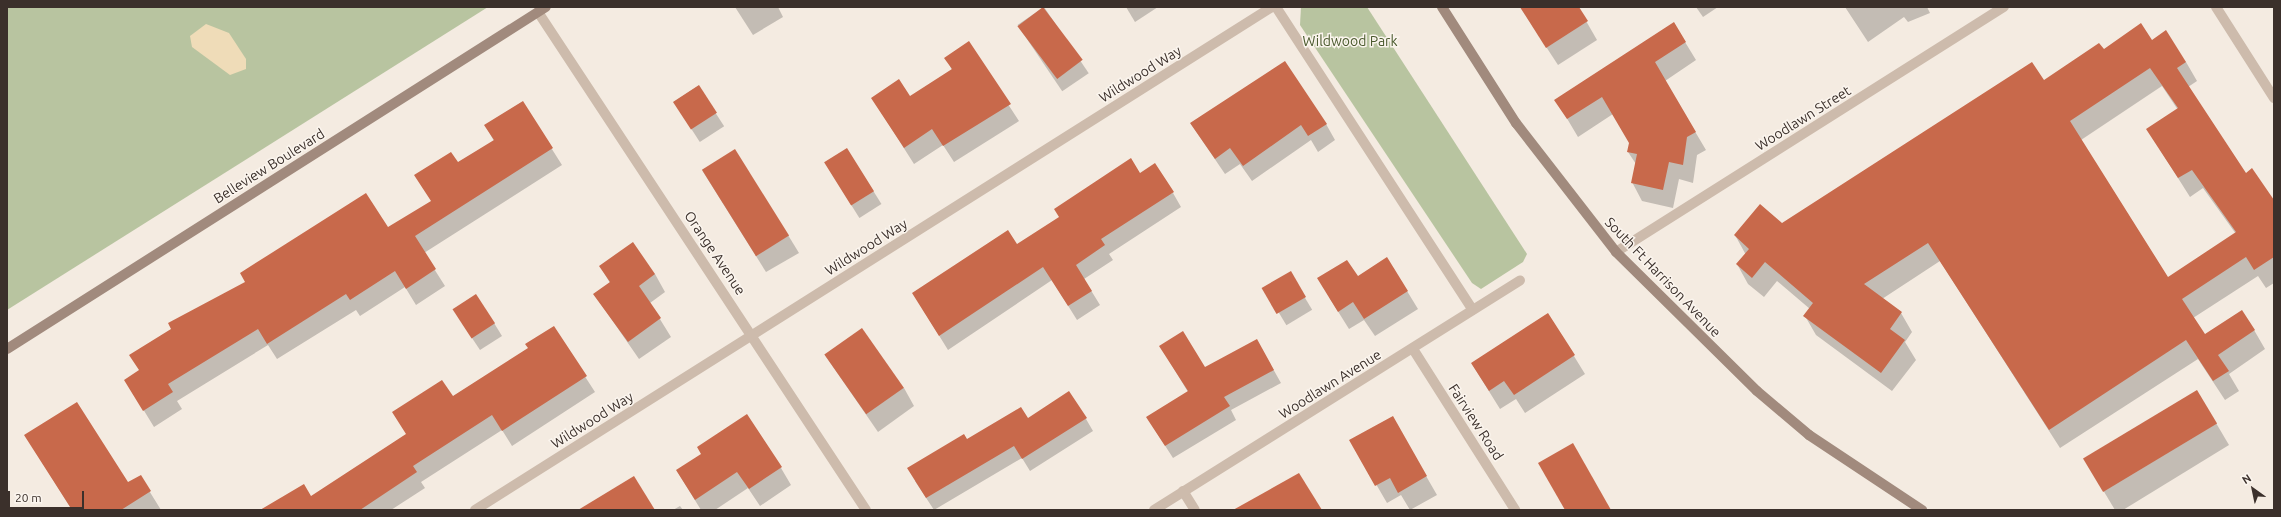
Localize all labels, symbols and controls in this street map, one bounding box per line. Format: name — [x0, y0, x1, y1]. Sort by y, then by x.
park label: Wildwood Park — [1303, 33, 1397, 49]
street label: Wildwood Way — [1096, 42, 1184, 106]
street label: Woodlawn Street — [1752, 82, 1854, 154]
street label: Belleview Boulevard — [210, 125, 328, 207]
street label: Orange Avenue — [681, 208, 749, 298]
street label: South Ft Harrison Avenue — [1601, 214, 1725, 340]
street label: Wildwood Way — [822, 215, 910, 279]
street label: Woodlawn Avenue — [1276, 346, 1384, 422]
street label: Fairview Road — [1445, 381, 1507, 463]
street label: Wildwood Way — [548, 388, 636, 452]
north arrow — [2233, 469, 2273, 509]
text: N — [2240, 472, 2253, 486]
scale bar — [10, 483, 86, 509]
text: 20 m — [15, 491, 42, 504]

